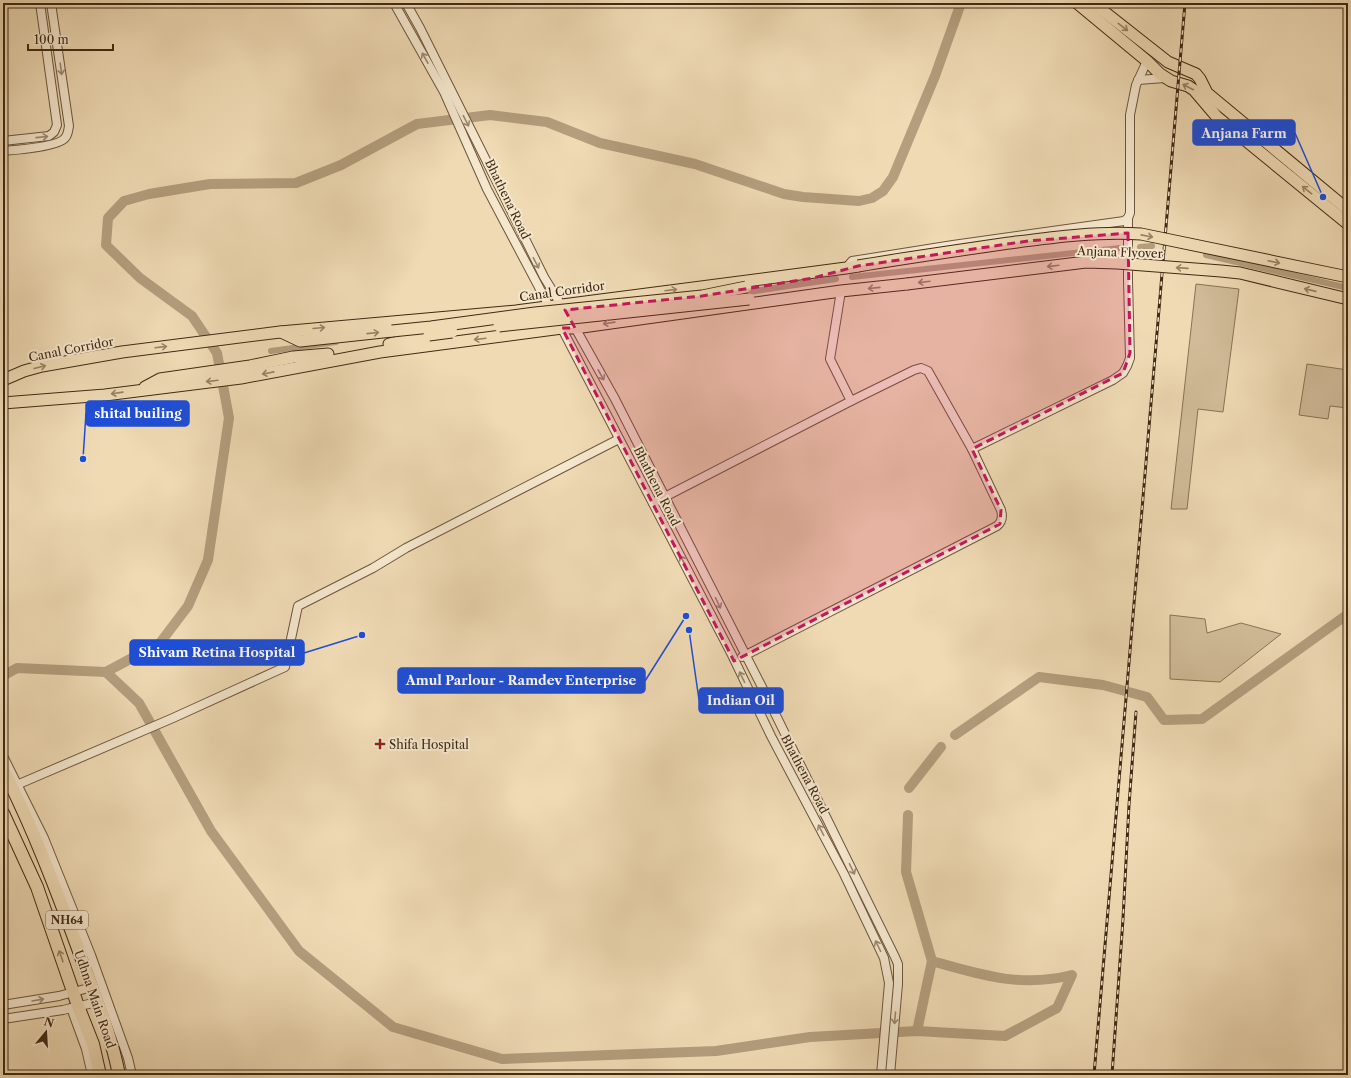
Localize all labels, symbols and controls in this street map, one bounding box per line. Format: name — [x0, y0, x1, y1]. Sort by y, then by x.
one-way arrow — [1118, 23, 1129, 32]
scale bar — [28, 26, 113, 52]
text: 100 m — [34, 32, 69, 47]
one-way arrow — [420, 52, 428, 64]
one-way arrow — [57, 62, 65, 75]
one-way arrow — [1182, 83, 1194, 90]
one-way arrow — [463, 115, 471, 127]
callout: Anjana Farm — [1193, 120, 1295, 145]
text: Anjana Farm — [1200, 125, 1287, 141]
one-way arrow — [35, 133, 48, 141]
street label: Bhathena Road — [482, 157, 534, 242]
one-way arrow — [1301, 186, 1312, 195]
one-way arrow — [1140, 232, 1153, 240]
street label: Anjana Flyover — [1076, 243, 1163, 261]
one-way arrow — [533, 256, 540, 268]
one-way arrow — [1267, 258, 1280, 266]
one-way arrow — [1047, 263, 1060, 270]
one-way arrow — [1176, 264, 1189, 271]
street label: Canal Corridor — [518, 278, 606, 304]
one-way arrow — [917, 278, 930, 286]
one-way arrow — [868, 284, 881, 291]
one-way arrow — [1304, 285, 1317, 293]
one-way arrow — [664, 286, 677, 294]
one-way arrow — [602, 319, 615, 327]
one-way arrow — [312, 325, 325, 332]
one-way arrow — [366, 329, 379, 337]
street label: Canal Corridor — [27, 333, 115, 365]
one-way arrow — [473, 335, 486, 343]
one-way arrow — [154, 343, 167, 351]
one-way arrow — [33, 363, 46, 370]
one-way arrow — [262, 369, 275, 377]
one-way arrow — [598, 369, 606, 381]
one-way arrow — [206, 377, 219, 385]
one-way arrow — [111, 389, 124, 397]
callout: shital builing — [86, 401, 189, 426]
text: shital builing — [94, 405, 182, 421]
street label: Bhathena Road — [631, 444, 684, 529]
one-way arrow — [678, 556, 686, 568]
one-way arrow — [715, 597, 722, 609]
callout: Shivam Retina Hospital — [130, 640, 304, 665]
text: Shivam Retina Hospital — [139, 644, 296, 660]
callout: Amul Parlour - Ramdev Enterprise — [398, 668, 645, 693]
one-way arrow — [738, 671, 745, 683]
text: Amul Parlour - Ramdev Enterprise — [405, 672, 636, 688]
callout: Indian Oil — [699, 688, 783, 713]
text: Indian Oil — [707, 692, 775, 708]
street label: Bhathena Road — [778, 732, 832, 817]
place label: Shifa Hospital — [389, 737, 469, 752]
marker: Shifa Hospital — [374, 738, 386, 750]
one-way arrow — [817, 824, 824, 836]
one-way arrow — [849, 863, 856, 875]
road number: NH64 — [46, 911, 88, 929]
one-way arrow — [874, 941, 881, 953]
street label: Udhna Main Road — [71, 948, 119, 1051]
one-way arrow — [56, 950, 64, 962]
one-way arrow — [31, 996, 44, 1004]
one-way arrow — [892, 1011, 899, 1024]
north arrow — [26, 1012, 66, 1052]
text: N — [42, 1014, 56, 1031]

